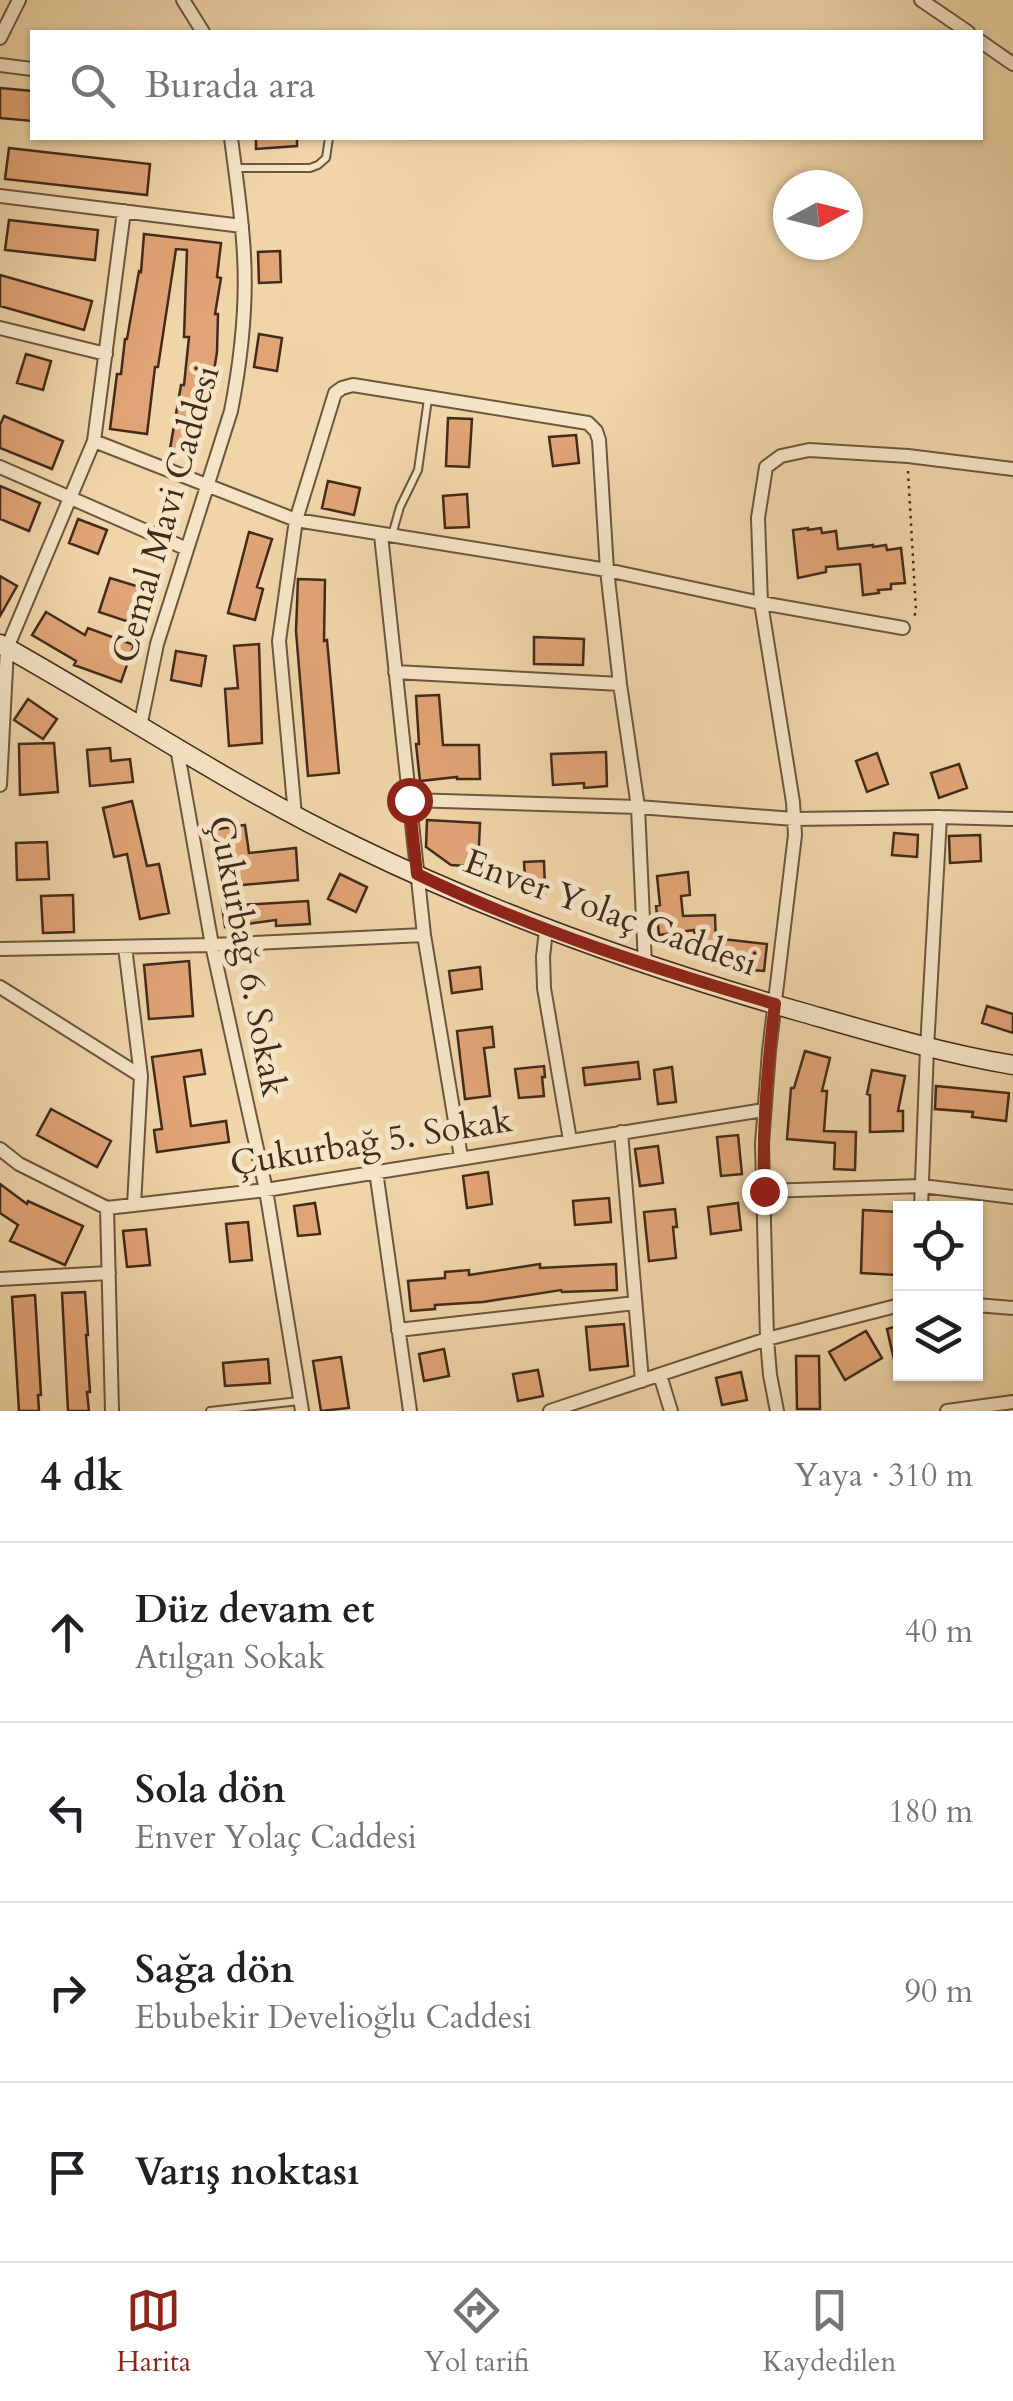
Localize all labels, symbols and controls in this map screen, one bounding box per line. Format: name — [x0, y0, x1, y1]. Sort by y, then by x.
search box — [30, 30, 983, 140]
icon: search — [65, 58, 120, 113]
text: Burada ara — [145, 59, 316, 111]
north arrow — [773, 170, 863, 260]
street label: Cemal Mavi Caddesi — [101, 360, 231, 669]
route start — [387, 778, 433, 824]
street label: Çukurbağ 6. Sokak — [196, 812, 298, 1101]
street label: Enver Yolaç Caddesi — [458, 838, 764, 988]
street label: Çukurbağ 5. Sokak — [227, 1096, 516, 1188]
route end — [742, 1169, 788, 1215]
map controls — [893, 1201, 983, 1381]
button: locate — [893, 1201, 983, 1291]
button: layers — [893, 1291, 983, 1381]
text: 4 dk — [40, 1448, 123, 1505]
text: Yaya · 310 m — [794, 1454, 973, 1498]
text: Düz devam et — [135, 1584, 375, 1636]
icon: ahead — [40, 1605, 95, 1660]
text: 40 m — [905, 1610, 973, 1654]
text: Atılgan Sokak — [135, 1636, 325, 1680]
text: Sola dön — [135, 1764, 286, 1816]
icon: left — [40, 1785, 95, 1840]
text: 180 m — [888, 1790, 973, 1834]
text: Enver Yolaç Caddesi — [135, 1816, 417, 1860]
text: Sağa dön — [135, 1944, 294, 1996]
icon: right — [40, 1965, 95, 2020]
text: 90 m — [905, 1970, 973, 2014]
text: Ebubekir Develioğlu Caddesi — [135, 1996, 532, 2040]
icon: arrive — [40, 2145, 95, 2200]
text: Varış noktası — [135, 2146, 359, 2198]
tab: Harita — [117, 2283, 191, 2381]
tab: Yol tarifi — [424, 2283, 530, 2381]
tab: Kaydedilen — [763, 2283, 896, 2381]

